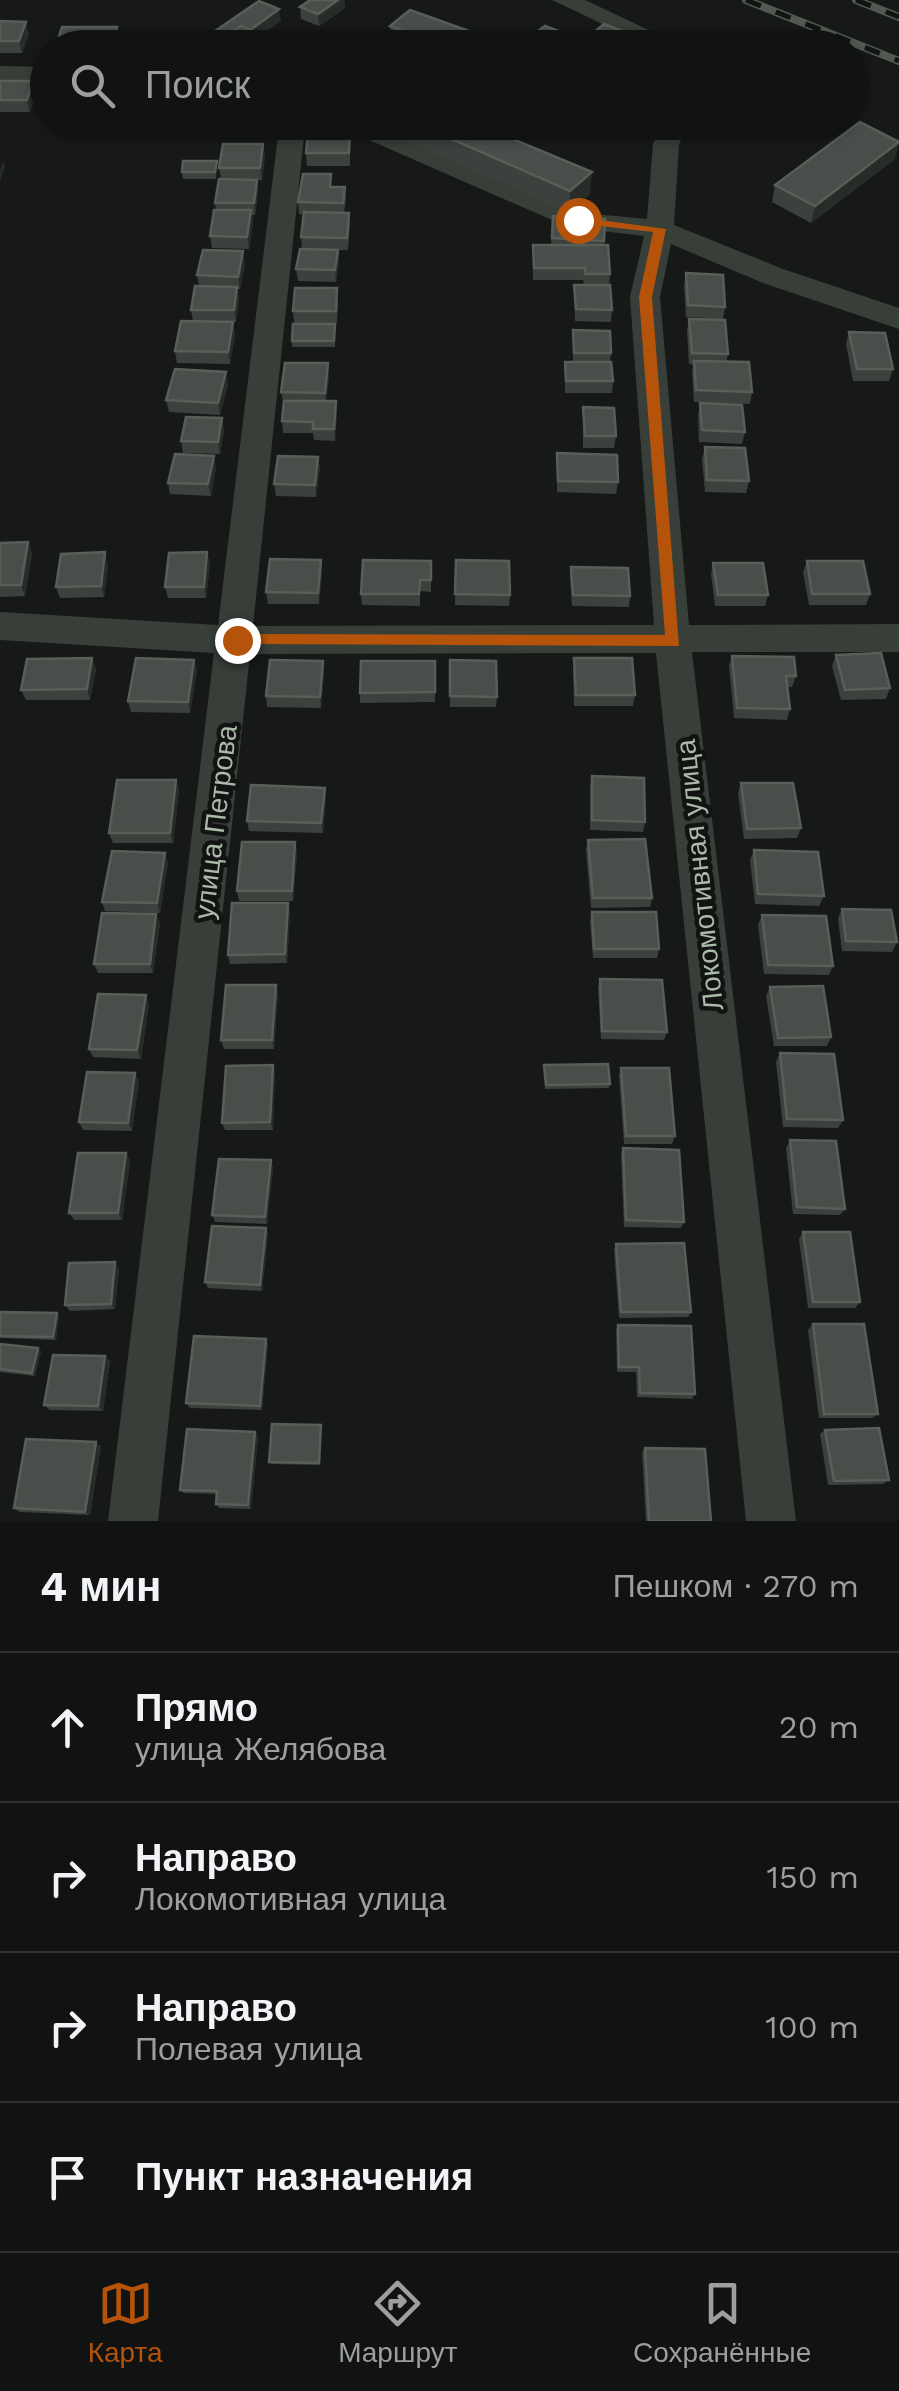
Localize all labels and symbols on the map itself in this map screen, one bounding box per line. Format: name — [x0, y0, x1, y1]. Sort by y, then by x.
route start — [556, 198, 602, 244]
route end — [215, 618, 261, 664]
street label: улица Петрова — [187, 723, 244, 921]
street label: Локомотивная улица — [669, 737, 730, 1012]

